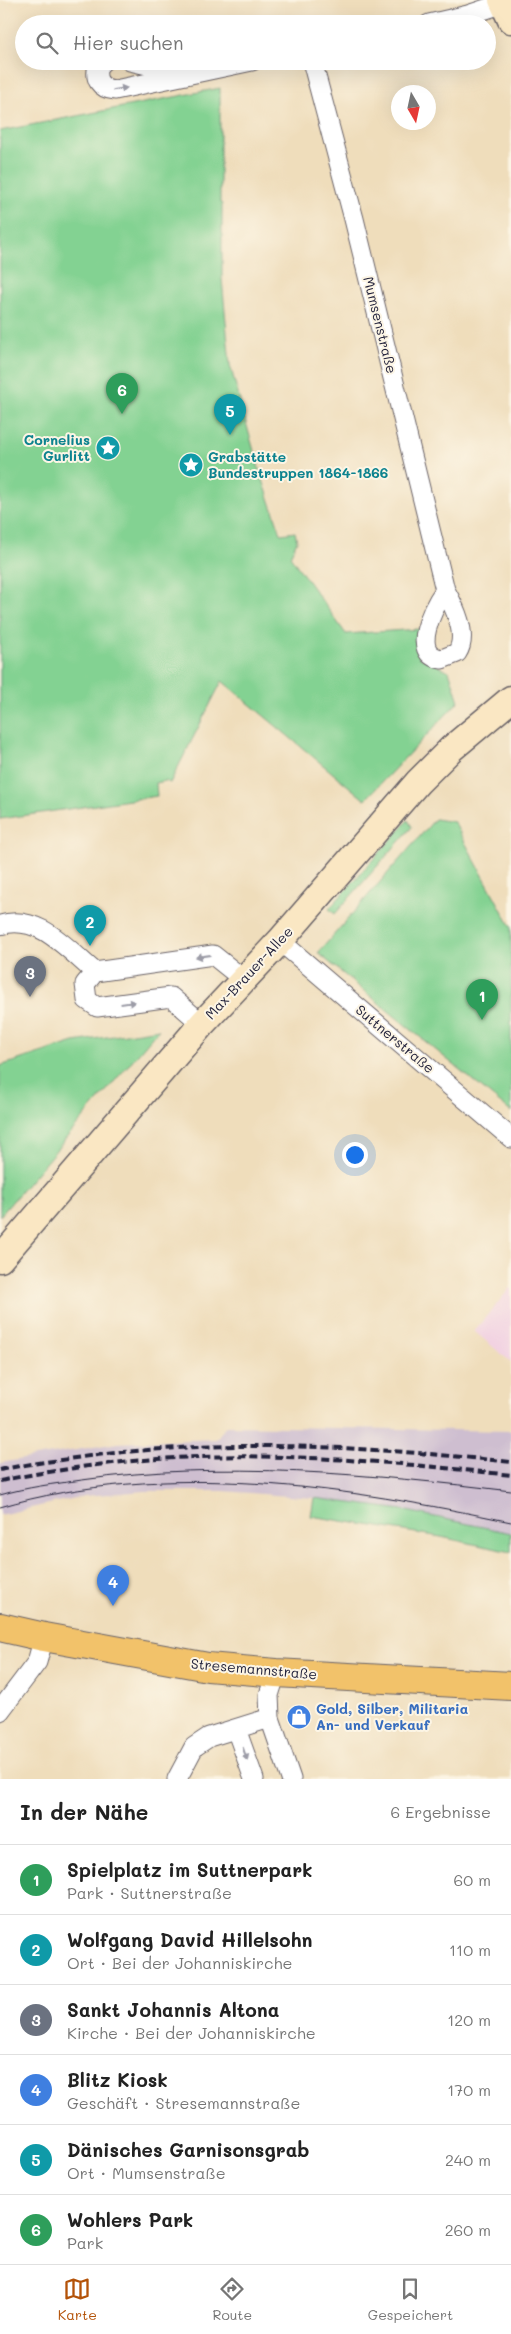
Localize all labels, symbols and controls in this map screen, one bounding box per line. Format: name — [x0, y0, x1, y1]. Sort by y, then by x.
search box — [15, 15, 496, 70]
icon: search — [33, 29, 61, 57]
text: Hier suchen — [73, 30, 184, 55]
one-way arrow — [113, 84, 129, 92]
north arrow — [391, 85, 436, 130]
street label: Mumsenstraße — [359, 274, 402, 375]
pin: 6 — [106, 373, 138, 414]
pin: 5 — [214, 394, 246, 435]
place label: Cornelius Gurlitt — [24, 430, 90, 465]
place icon: Cornelius Gurlitt — [95, 435, 121, 461]
place label: Grabstätte Bundestruppen 1864-1866 — [208, 447, 388, 482]
place icon: Grabstätte Bundestruppen 1864-1866 — [178, 452, 204, 478]
pin: 2 — [74, 905, 106, 946]
street label: Max-Brauer-Allee — [201, 922, 297, 1023]
one-way arrow — [195, 952, 211, 960]
pin: 3 — [14, 956, 46, 997]
pin: 1 — [466, 979, 498, 1020]
one-way arrow — [120, 999, 136, 1007]
street label: Suttnerstraße — [352, 1000, 439, 1077]
your location — [342, 1142, 368, 1168]
pin: 4 — [97, 1565, 129, 1606]
street label: Stresemannstraße — [190, 1654, 318, 1683]
place label: Gold, Silber, Militaria An- und Verkauf — [316, 1699, 469, 1734]
shop icon: Gold, Silber, Militaria An- und Verkauf — [286, 1704, 312, 1730]
one-way arrow — [241, 1747, 249, 1762]
text: In der Nähe — [20, 1798, 148, 1825]
text: 6 Ergebnisse — [390, 1801, 491, 1822]
text: Spielplatz im Suttnerpark — [67, 1857, 312, 1882]
text: 1 — [32, 1869, 40, 1890]
text: 60 m — [454, 1869, 491, 1890]
text: Park · Suttnerstraße — [67, 1882, 232, 1903]
text: Wolfgang David Hillelsohn — [67, 1927, 312, 1952]
text: 2 — [32, 1939, 40, 1960]
text: 110 m — [449, 1939, 491, 1960]
text: Ort · Bei der Johanniskirche — [67, 1952, 292, 1973]
text: Sankt Johannis Altona — [67, 1997, 279, 2022]
text: 3 — [31, 2009, 41, 2030]
text: 120 m — [447, 2009, 491, 2030]
text: Kirche · Bei der Johanniskirche — [67, 2022, 316, 2043]
text: Blitz Kiosk — [67, 2067, 168, 2092]
text: 4 — [31, 2079, 41, 2100]
text: 170 m — [447, 2079, 491, 2100]
text: Geschäft · Stresemannstraße — [67, 2092, 300, 2113]
text: Dänisches Garnisonsgrab — [67, 2137, 309, 2162]
text: 5 — [31, 2149, 41, 2170]
text: 240 m — [445, 2149, 491, 2170]
text: Ort · Mumsenstraße — [67, 2162, 226, 2183]
text: Wohlers Park — [67, 2207, 193, 2232]
text: 6 — [31, 2219, 41, 2240]
text: 260 m — [445, 2219, 491, 2240]
text: Park — [67, 2232, 103, 2253]
tab: Karte — [58, 2275, 97, 2324]
tab: Route — [212, 2275, 252, 2324]
tab: Gespeichert — [368, 2275, 453, 2324]

